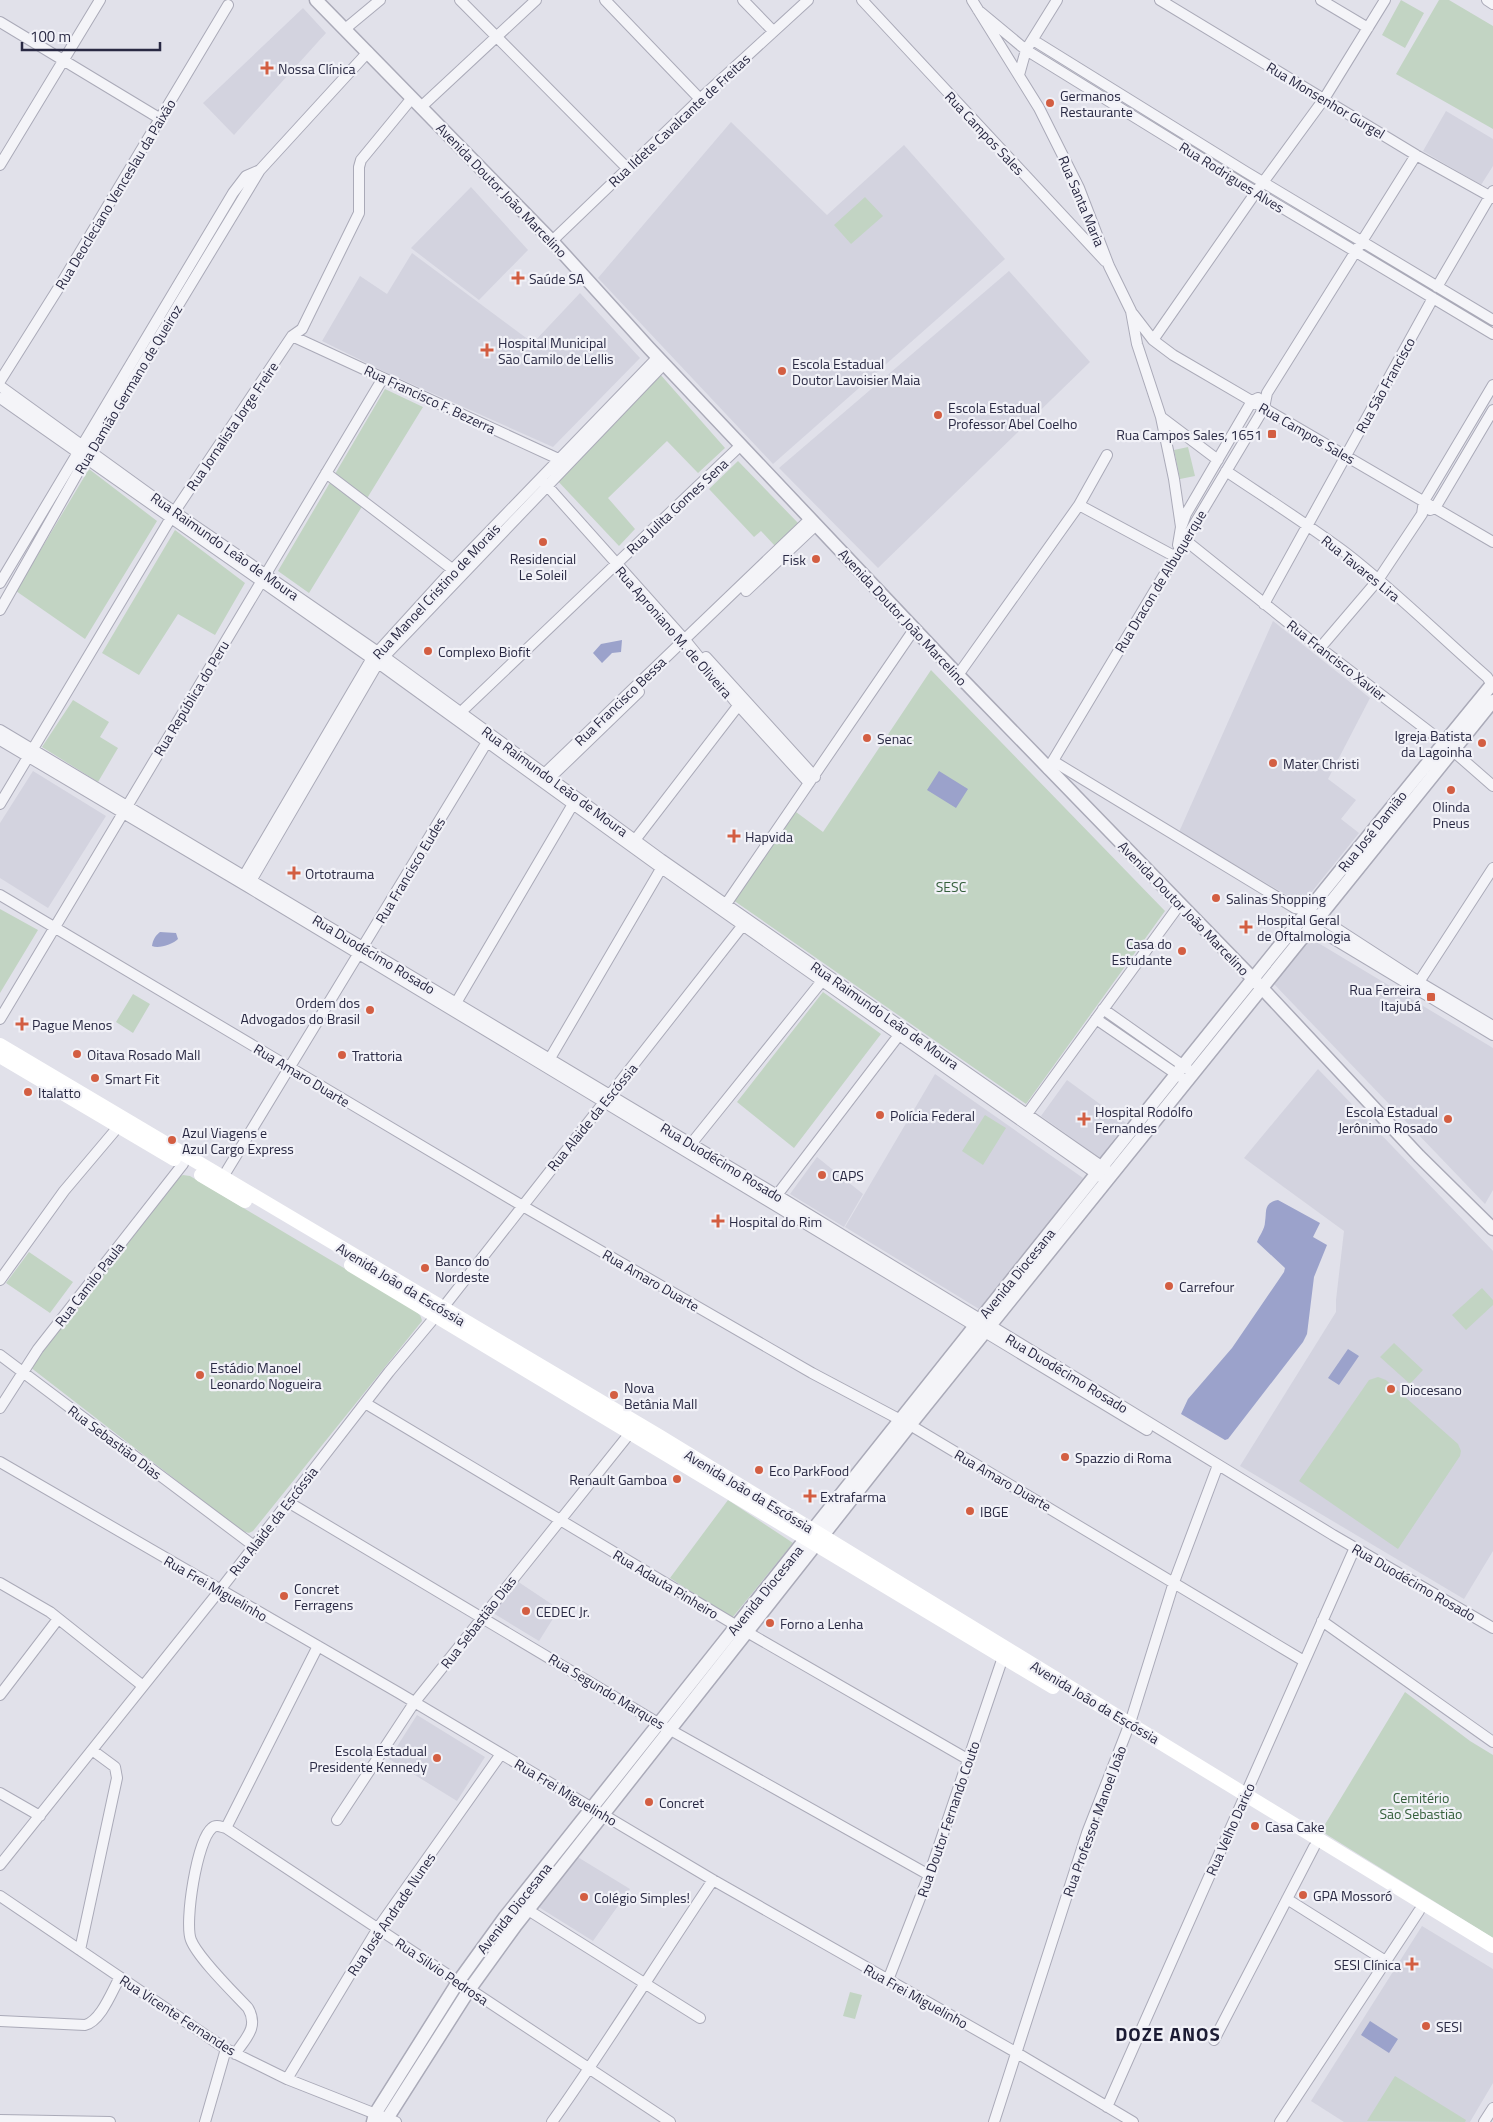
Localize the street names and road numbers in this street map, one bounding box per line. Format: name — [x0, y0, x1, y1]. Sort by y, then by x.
street label: Rua Ildete Cavalcante de Freitas — [603, 48, 755, 192]
street label: Rua Monsenhor Gurgel — [1263, 56, 1389, 144]
street label: Rua Campos Sales — [940, 86, 1030, 180]
street label: Rua Deocleciano Venceslau da Paixão — [50, 95, 180, 293]
street label: Avenida Doutor João Marcelino — [432, 118, 572, 262]
street label: Rua Rodrigues Alves — [1175, 136, 1289, 218]
street label: Rua Santa Maria — [1053, 152, 1111, 250]
street label: Rua Damião Germano de Queiroz — [69, 300, 187, 478]
street label: Rua São Francisco — [1350, 333, 1420, 437]
street label: Rua Jornalista Jorge Freire — [181, 357, 283, 495]
street label: Rua Francisco F. Bezerra — [361, 359, 499, 439]
street label: Rua Campos Sales — [1255, 397, 1359, 469]
street label: Rua Julita Gomes Sena — [621, 453, 733, 559]
street label: Rua Raimundo Leão de Moura — [147, 487, 303, 605]
street label: Rua Dracon de Albuquerque — [1109, 506, 1211, 656]
street label: Rua Manoel Cristino de Morais — [367, 518, 505, 664]
street label: Rua Tavares Lira — [1317, 530, 1405, 606]
street label: Avenida Doutor João Marcelino — [834, 544, 972, 690]
street label: Rua Aproniano M. de Oliveira — [611, 561, 737, 703]
street label: Rua Francisco Xavier — [1283, 614, 1391, 706]
street label: Rua República do Peru — [148, 636, 234, 760]
street label: Rua Francisco Bessa — [569, 652, 671, 750]
street label: Rua Raimundo Leão de Moura — [477, 721, 633, 841]
street label: Rua José Damião — [1333, 786, 1411, 876]
street label: Rua Francisco Eudes — [370, 813, 450, 927]
street label: Avenida Doutor João Marcelino — [1114, 836, 1254, 980]
street label: Rua Duodécimo Rosado — [309, 909, 439, 999]
street label: Rua Raimundo Leão de Moura — [807, 956, 963, 1074]
street label: Rua Amaro Duarte — [250, 1038, 354, 1112]
street label: Rua Alaide da Escóssia — [542, 1058, 642, 1176]
street label: Rua Duodécimo Rosado — [657, 1117, 787, 1207]
street label: Avenida Diocesana — [974, 1223, 1060, 1323]
street label: Rua Camilo Paula — [49, 1237, 129, 1331]
street label: Avenida João da Escóssia — [333, 1237, 469, 1331]
street label: Rua Amaro Duarte — [599, 1244, 703, 1316]
street label: Rua Duodécimo Rosado — [1002, 1328, 1132, 1418]
street label: Rua Sebastião Dias — [64, 1400, 166, 1484]
street label: Avenida João da Escóssia — [681, 1444, 817, 1538]
street label: Rua Amaro Duarte — [951, 1444, 1055, 1516]
street label: Rua Alaide da Escóssia — [224, 1462, 322, 1580]
street label: Rua Duodécimo Rosado — [1348, 1538, 1480, 1626]
street label: Avenida Diocesana — [722, 1540, 808, 1640]
street label: Rua Adauta Pinheiro — [609, 1544, 723, 1624]
street label: Rua Frei Miguelinho — [160, 1550, 272, 1626]
street label: Rua Sebastião Dias — [435, 1571, 521, 1673]
street label: Rua Segundo Marques — [545, 1648, 669, 1734]
street label: Avenida João da Escóssia — [1027, 1655, 1163, 1749]
street label: Rua Doutor Fernando Couto — [911, 1738, 985, 1900]
street label: Rua Professor Manoel João — [1057, 1743, 1131, 1899]
street label: Rua Frei Miguelinho — [511, 1753, 621, 1831]
street label: Rua Velho Darico — [1200, 1779, 1260, 1879]
street label: Rua José Andrade Nunes — [342, 1848, 440, 1980]
street label: Avenida Diocesana — [472, 1858, 556, 1958]
street label: Rua Silvio Pedrosa — [391, 1932, 493, 2010]
street label: Rua Frei Miguelinho — [860, 1959, 972, 2033]
street label: Rua Vicente Fernandes — [116, 1969, 240, 2061]

